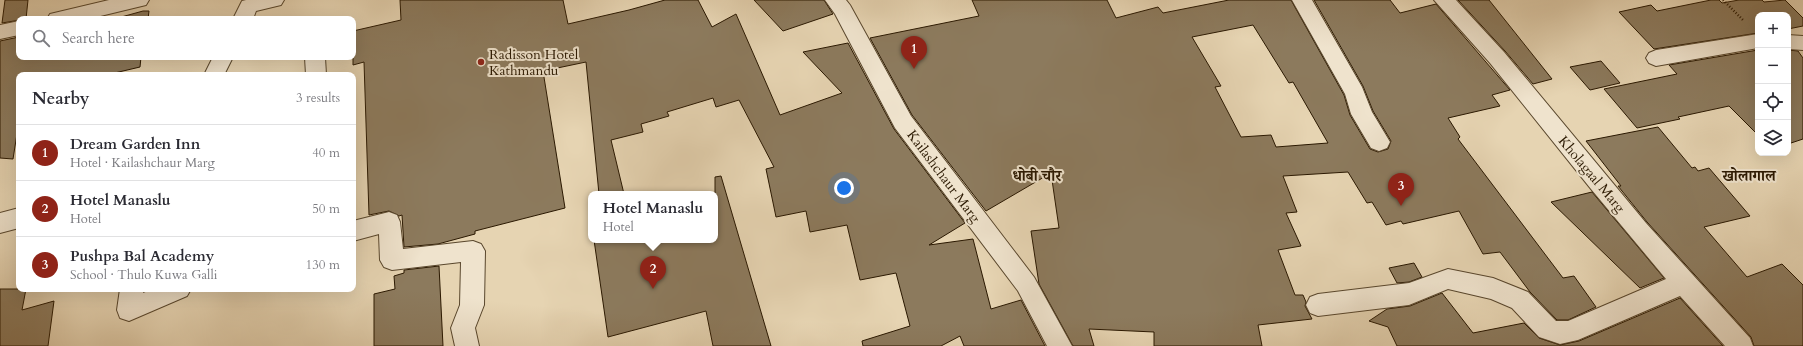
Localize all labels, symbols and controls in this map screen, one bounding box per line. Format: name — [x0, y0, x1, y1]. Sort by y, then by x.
map controls — [1755, 12, 1791, 156]
button: + — [1755, 12, 1791, 48]
search box — [16, 16, 356, 60]
icon: search — [30, 27, 52, 49]
text: Search here — [62, 28, 135, 48]
pin: 1 — [901, 36, 927, 69]
place label: Radisson Hotel Kathmandu — [489, 45, 579, 80]
button: − — [1755, 48, 1791, 84]
marker: Radisson Hotel Kathmandu — [476, 57, 486, 67]
button: locate — [1755, 84, 1791, 120]
text: Nearby — [32, 87, 89, 110]
text: 3 results — [296, 89, 340, 107]
button: layers — [1755, 120, 1791, 156]
street label: Kailashchaur Marg — [903, 126, 985, 227]
street label: Kholagaal Marg — [1554, 132, 1629, 217]
text: Dream Garden Inn — [70, 134, 200, 154]
text: 1 — [42, 144, 48, 162]
text: 40 m — [312, 144, 340, 162]
text: Hotel · Kailashchaur Marg — [70, 154, 215, 172]
district label: धोबी चौर — [1013, 166, 1063, 186]
district label: खोलागाल — [1721, 166, 1777, 186]
pin: 3 — [1388, 173, 1414, 206]
your location — [834, 178, 854, 198]
text: Hotel Manaslu — [70, 190, 171, 210]
popup — [588, 191, 718, 243]
text: Hotel Manaslu — [603, 198, 703, 218]
text: 2 — [42, 200, 48, 218]
text: 50 m — [312, 200, 340, 218]
text: Hotel — [70, 210, 101, 228]
text: Hotel — [603, 218, 634, 236]
text: Pushpa Bal Academy — [70, 246, 214, 266]
text: 3 — [42, 256, 48, 274]
text: 130 m — [306, 256, 340, 274]
pin: 2 — [640, 256, 666, 289]
text: School · Thulo Kuwa Galli — [70, 266, 217, 284]

